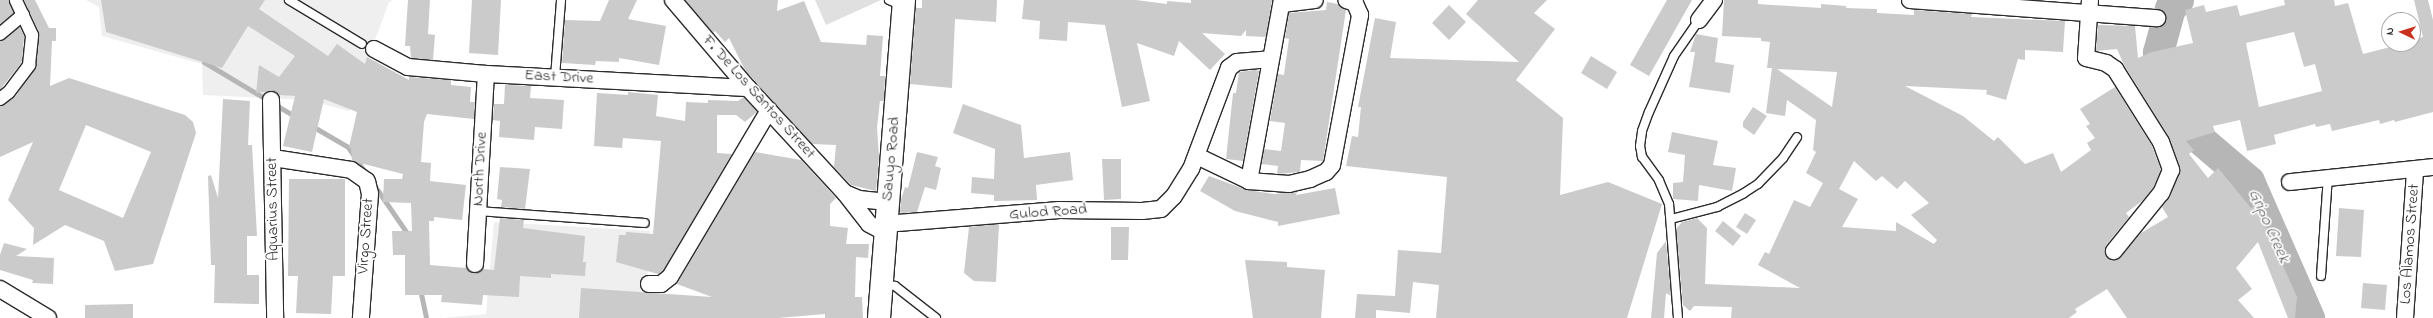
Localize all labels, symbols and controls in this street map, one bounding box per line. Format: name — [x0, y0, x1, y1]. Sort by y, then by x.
north arrow — [2381, 12, 2421, 52]
text: N — [2382, 27, 2398, 36]
street label: F. De Los Santos Street — [698, 31, 820, 163]
street label: East Drive — [524, 66, 594, 88]
street label: Sauyo Road — [878, 116, 904, 202]
street label: North Drive — [468, 131, 492, 207]
street label: Aquarius Street — [262, 157, 284, 261]
street label: Los Alamos Street — [2396, 183, 2424, 305]
water label: Gripo Creek — [2244, 186, 2294, 266]
street label: Virgo Street — [354, 197, 378, 275]
street label: Gulod Road — [1008, 200, 1088, 224]

